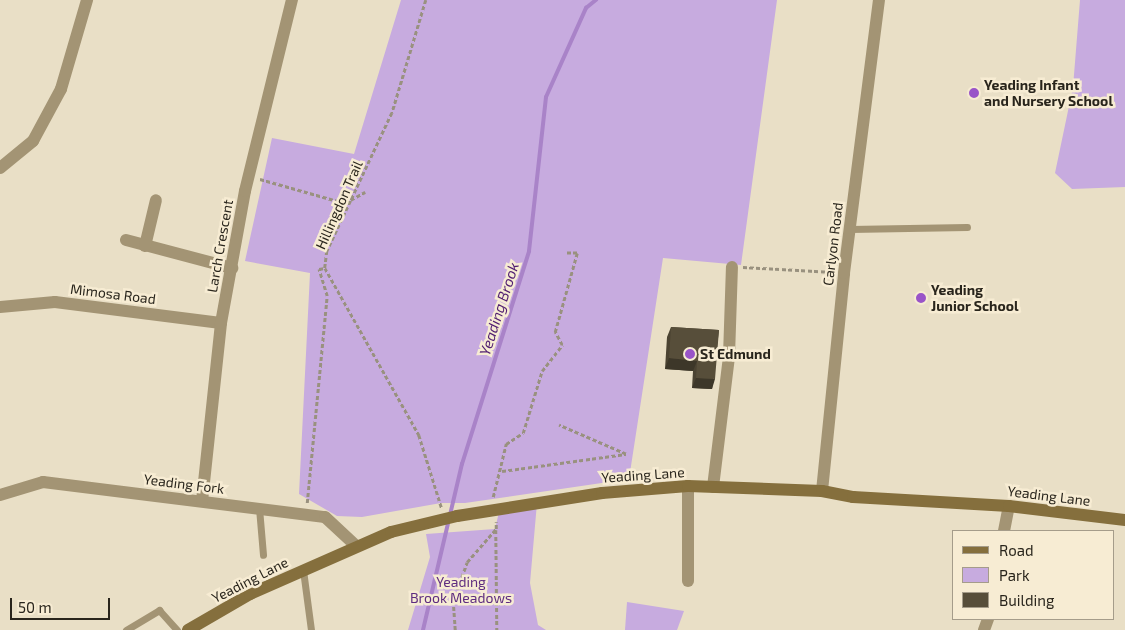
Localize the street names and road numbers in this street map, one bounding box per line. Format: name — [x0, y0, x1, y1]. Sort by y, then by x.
street label: Hillingdon Trail — [312, 158, 366, 252]
street label: Larch Crescent — [204, 198, 236, 294]
street label: Carlyon Road — [820, 201, 846, 287]
street label: Mimosa Road — [69, 280, 157, 308]
street label: Yeading Lane — [601, 464, 685, 486]
street label: Yeading Fork — [143, 471, 225, 497]
street label: Yeading Lane — [1007, 483, 1091, 509]
street label: Yeading Lane — [209, 554, 291, 606]

